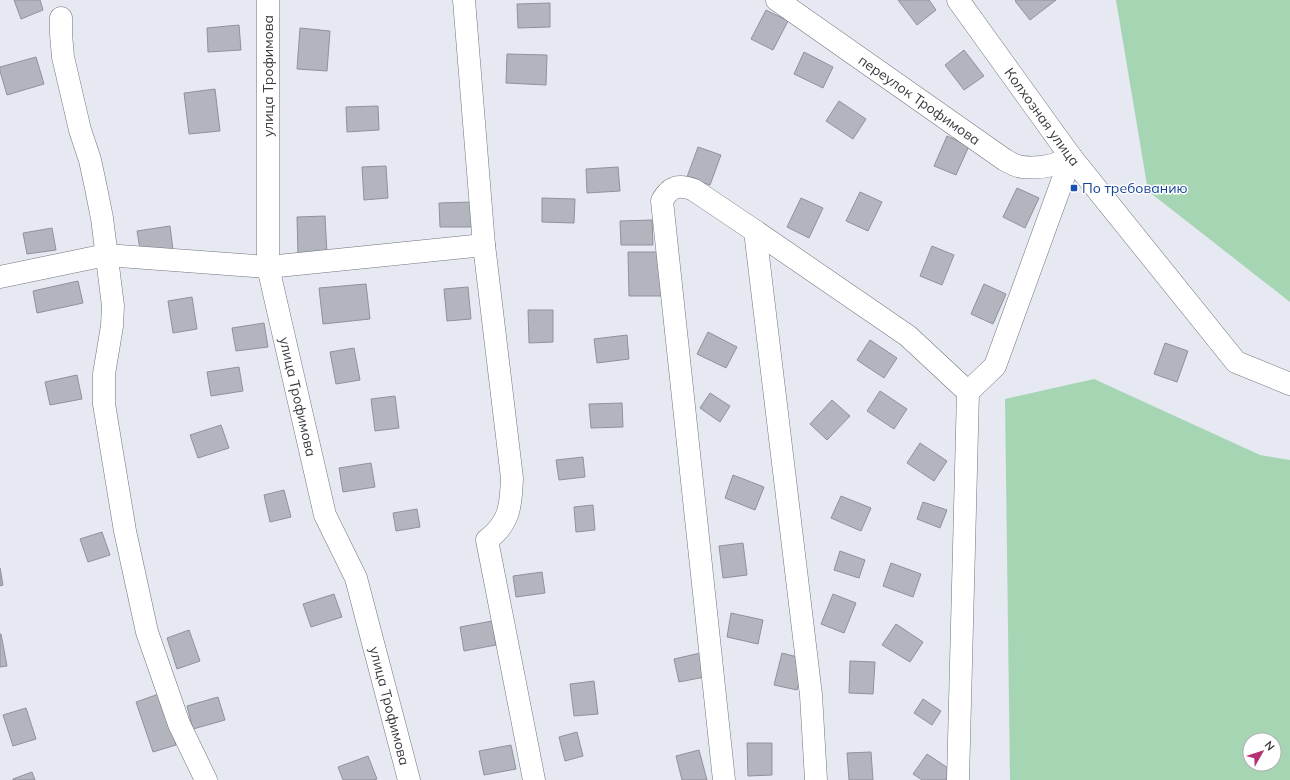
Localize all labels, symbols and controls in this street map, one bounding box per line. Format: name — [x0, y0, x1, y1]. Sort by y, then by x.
street label: улица Трофимова — [259, 15, 277, 137]
street label: переулок Трофимова — [855, 51, 984, 149]
street label: Колхозная улица — [1001, 64, 1084, 170]
place label: По требованию — [1082, 179, 1188, 197]
marker: По требованию — [1069, 183, 1079, 193]
street label: улица Трофимова — [275, 335, 320, 458]
street label: улица Трофимова — [365, 645, 414, 767]
north arrow — [1242, 732, 1282, 772]
text: N — [1262, 738, 1278, 753]

